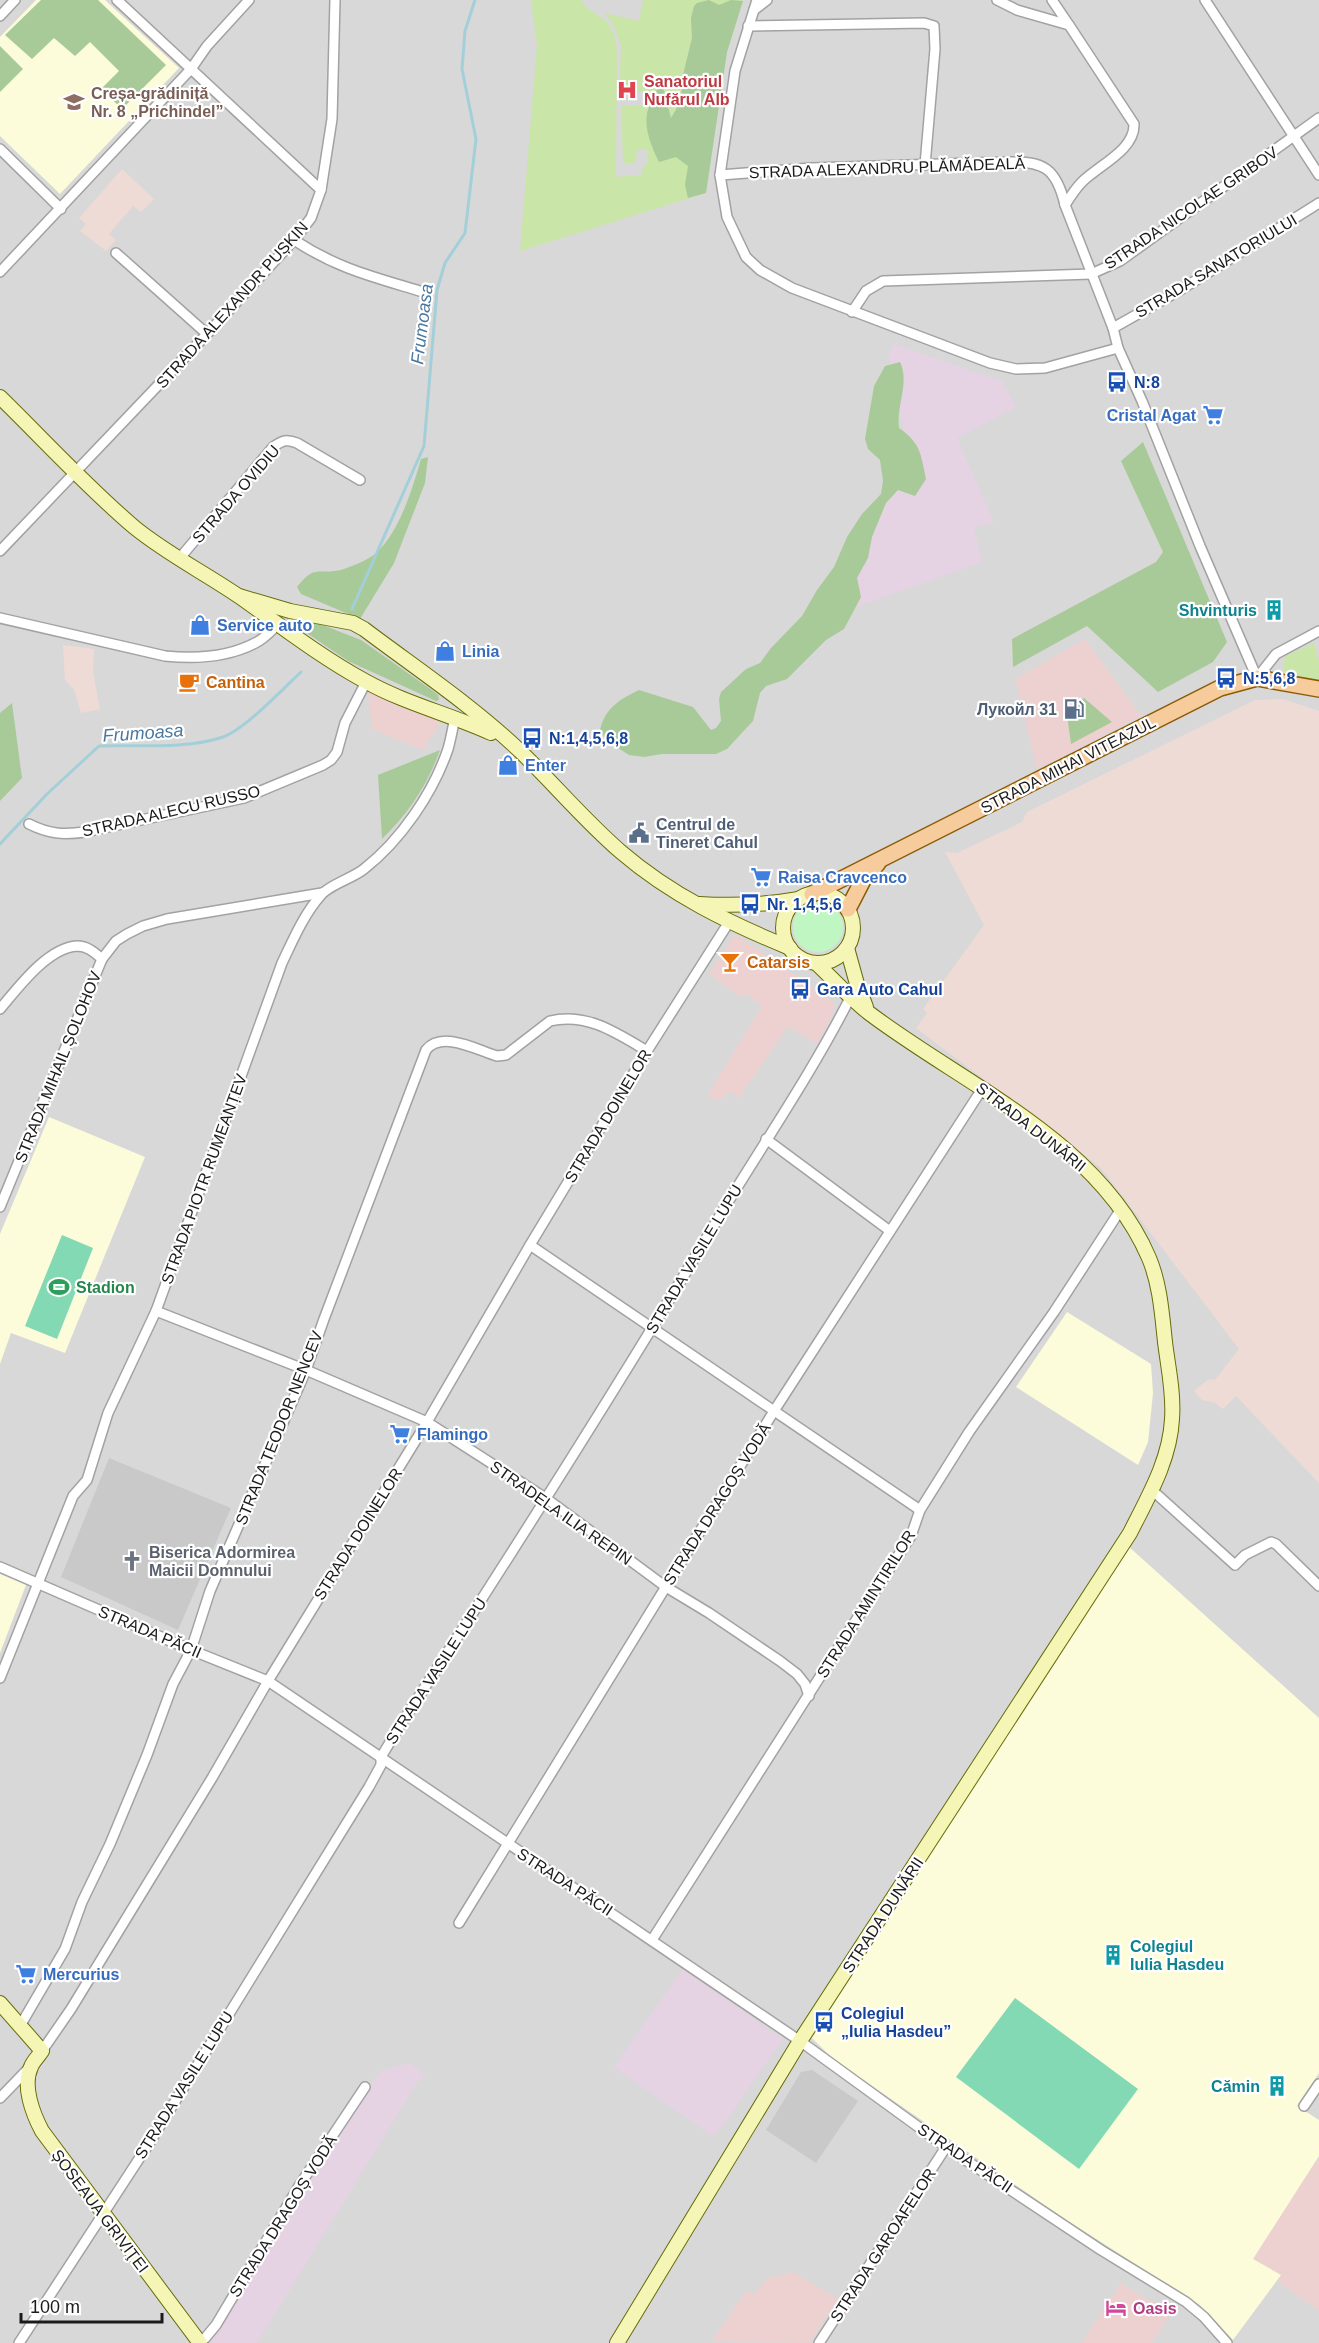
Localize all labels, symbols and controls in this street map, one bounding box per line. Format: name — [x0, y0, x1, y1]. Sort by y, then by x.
place label: Sanatoriul Nufărul Alb — [644, 73, 730, 108]
hospital icon: Sanatoriul Nufărul Alb — [615, 78, 639, 102]
place label: Creșa-grădiniță Nr. 8 „Prichindel” — [91, 85, 223, 120]
school or university icon: Creșa-grădiniță Nr. 8 „Prichindel” — [62, 90, 86, 114]
street label: STRADA NICOLAE GRIBOV — [1101, 143, 1281, 272]
street label: STRADA ALEXANDRU PLĂMĂDEALĂ — [748, 154, 1026, 181]
street label: STRADA SANATORIULUI — [1132, 211, 1300, 321]
street label: STRADA ALEXANDR PUȘKIN — [153, 218, 311, 392]
water label: Frumoasa — [407, 283, 437, 365]
bus stop icon: N:8 — [1105, 370, 1129, 394]
place label: N:8 — [1134, 374, 1160, 391]
supermarket icon: Cristal Agat — [1201, 403, 1225, 427]
place label: Cristal Agat — [1107, 407, 1197, 424]
street label: STRADA OVIDIU — [189, 442, 283, 546]
building icon: Shvinturis — [1262, 598, 1286, 622]
place label: Shvinturis — [1179, 602, 1257, 619]
shop icon: Service auto — [188, 613, 212, 637]
place label: Service auto — [217, 617, 312, 634]
shop icon: Linia — [433, 639, 457, 663]
place label: Linia — [462, 643, 499, 660]
bus stop icon: N:5,6,8 — [1214, 666, 1238, 690]
cafe icon: Cantina — [177, 670, 201, 694]
place label: N:5,6,8 — [1243, 670, 1296, 687]
place label: Cantina — [206, 674, 265, 691]
fuel station icon: Лукойл 31 — [1062, 697, 1086, 721]
place label: Лукойл 31 — [977, 701, 1057, 718]
street label: STRADA MIHAI VITEAZUL — [978, 713, 1158, 817]
water label: Frumoasa — [102, 720, 184, 746]
bus stop icon: N:1,4,5,6,8 — [520, 726, 544, 750]
place label: N:1,4,5,6,8 — [549, 730, 628, 747]
shop icon: Enter — [496, 753, 520, 777]
place label: Enter — [525, 757, 566, 774]
street label: STRADA ALECU RUSSO — [80, 782, 262, 840]
place label: Centrul de Tineret Cahul — [656, 816, 758, 851]
public building icon: Centrul de Tineret Cahul — [627, 821, 651, 845]
supermarket icon: Raisa Cravcenco — [749, 865, 773, 889]
place label: Raisa Cravcenco — [778, 869, 907, 886]
bus stop icon: Nr. 1,4,5,6 — [738, 892, 762, 916]
place label: Nr. 1,4,5,6 — [767, 896, 842, 913]
bar icon: Catarsis — [718, 950, 742, 974]
place label: Catarsis — [747, 954, 810, 971]
street label: STRADA MIHAIL ȘOLOHOV — [12, 969, 104, 1165]
bus stop icon: Gara Auto Cahul — [788, 977, 812, 1001]
place label: Gara Auto Cahul — [817, 981, 943, 998]
street label: STRADA DOINELOR — [562, 1046, 654, 1186]
street label: STRADA PIOTR RUMEANȚEV — [158, 1071, 250, 1286]
street label: STRADA DUNĂRII — [973, 1078, 1090, 1175]
street label: STRADA VASILE LUPU — [643, 1182, 745, 1336]
sports icon: Stadion — [47, 1275, 71, 1299]
place label: Stadion — [76, 1279, 135, 1296]
street label: STRADA TEODOR NENCEV — [232, 1328, 326, 1527]
street label: STRADA DRAGOȘ VODĂ — [659, 1419, 774, 1588]
supermarket icon: Flamingo — [388, 1422, 412, 1446]
place label: Flamingo — [417, 1426, 488, 1443]
street label: STRADELA ILIA REPIN — [487, 1458, 635, 1568]
street label: STRADA DOINELOR — [311, 1465, 405, 1603]
street label: STRADA AMINTIRILOR — [814, 1527, 918, 1681]
place label: Biserica Adormirea Maicii Domnului — [149, 1544, 295, 1579]
church icon: Biserica Adormirea Maicii Domnului — [120, 1549, 144, 1573]
street label: STRADA VASILE LUPU — [382, 1595, 490, 1747]
street label: STRADA PĂCII — [96, 1602, 204, 1661]
street label: STRADA PĂCII — [514, 1844, 616, 1919]
street label: STRADA DUNĂRII — [838, 1854, 927, 1976]
place label: Colegiul Iulia Hasdeu — [1130, 1938, 1224, 1973]
building icon: Colegiul Iulia Hasdeu — [1101, 1943, 1125, 1967]
supermarket icon: Mercurius — [14, 1962, 38, 1986]
place label: Mercurius — [43, 1966, 120, 1983]
place label: Colegiul „Iulia Hasdeu” — [841, 2005, 951, 2040]
street label: STRADA VASILE LUPU — [132, 2008, 236, 2162]
bus stop icon: Colegiul „Iulia Hasdeu” — [812, 2010, 836, 2034]
building icon: Cămin — [1265, 2074, 1289, 2098]
place label: Cămin — [1211, 2078, 1260, 2095]
street label: STRADA PĂCII — [915, 2119, 1016, 2196]
street label: STRADA DRAGOȘ VODĂ — [225, 2131, 340, 2300]
street label: ȘOSEAUA GRIVIŢEI — [48, 2146, 152, 2276]
street label: STRADA GAROAFELOR — [827, 2165, 939, 2325]
scale bar — [21, 2286, 162, 2324]
hotel icon: Oasis — [1104, 2296, 1128, 2320]
text: 100 m — [30, 2297, 80, 2317]
place label: Oasis — [1133, 2300, 1177, 2317]

